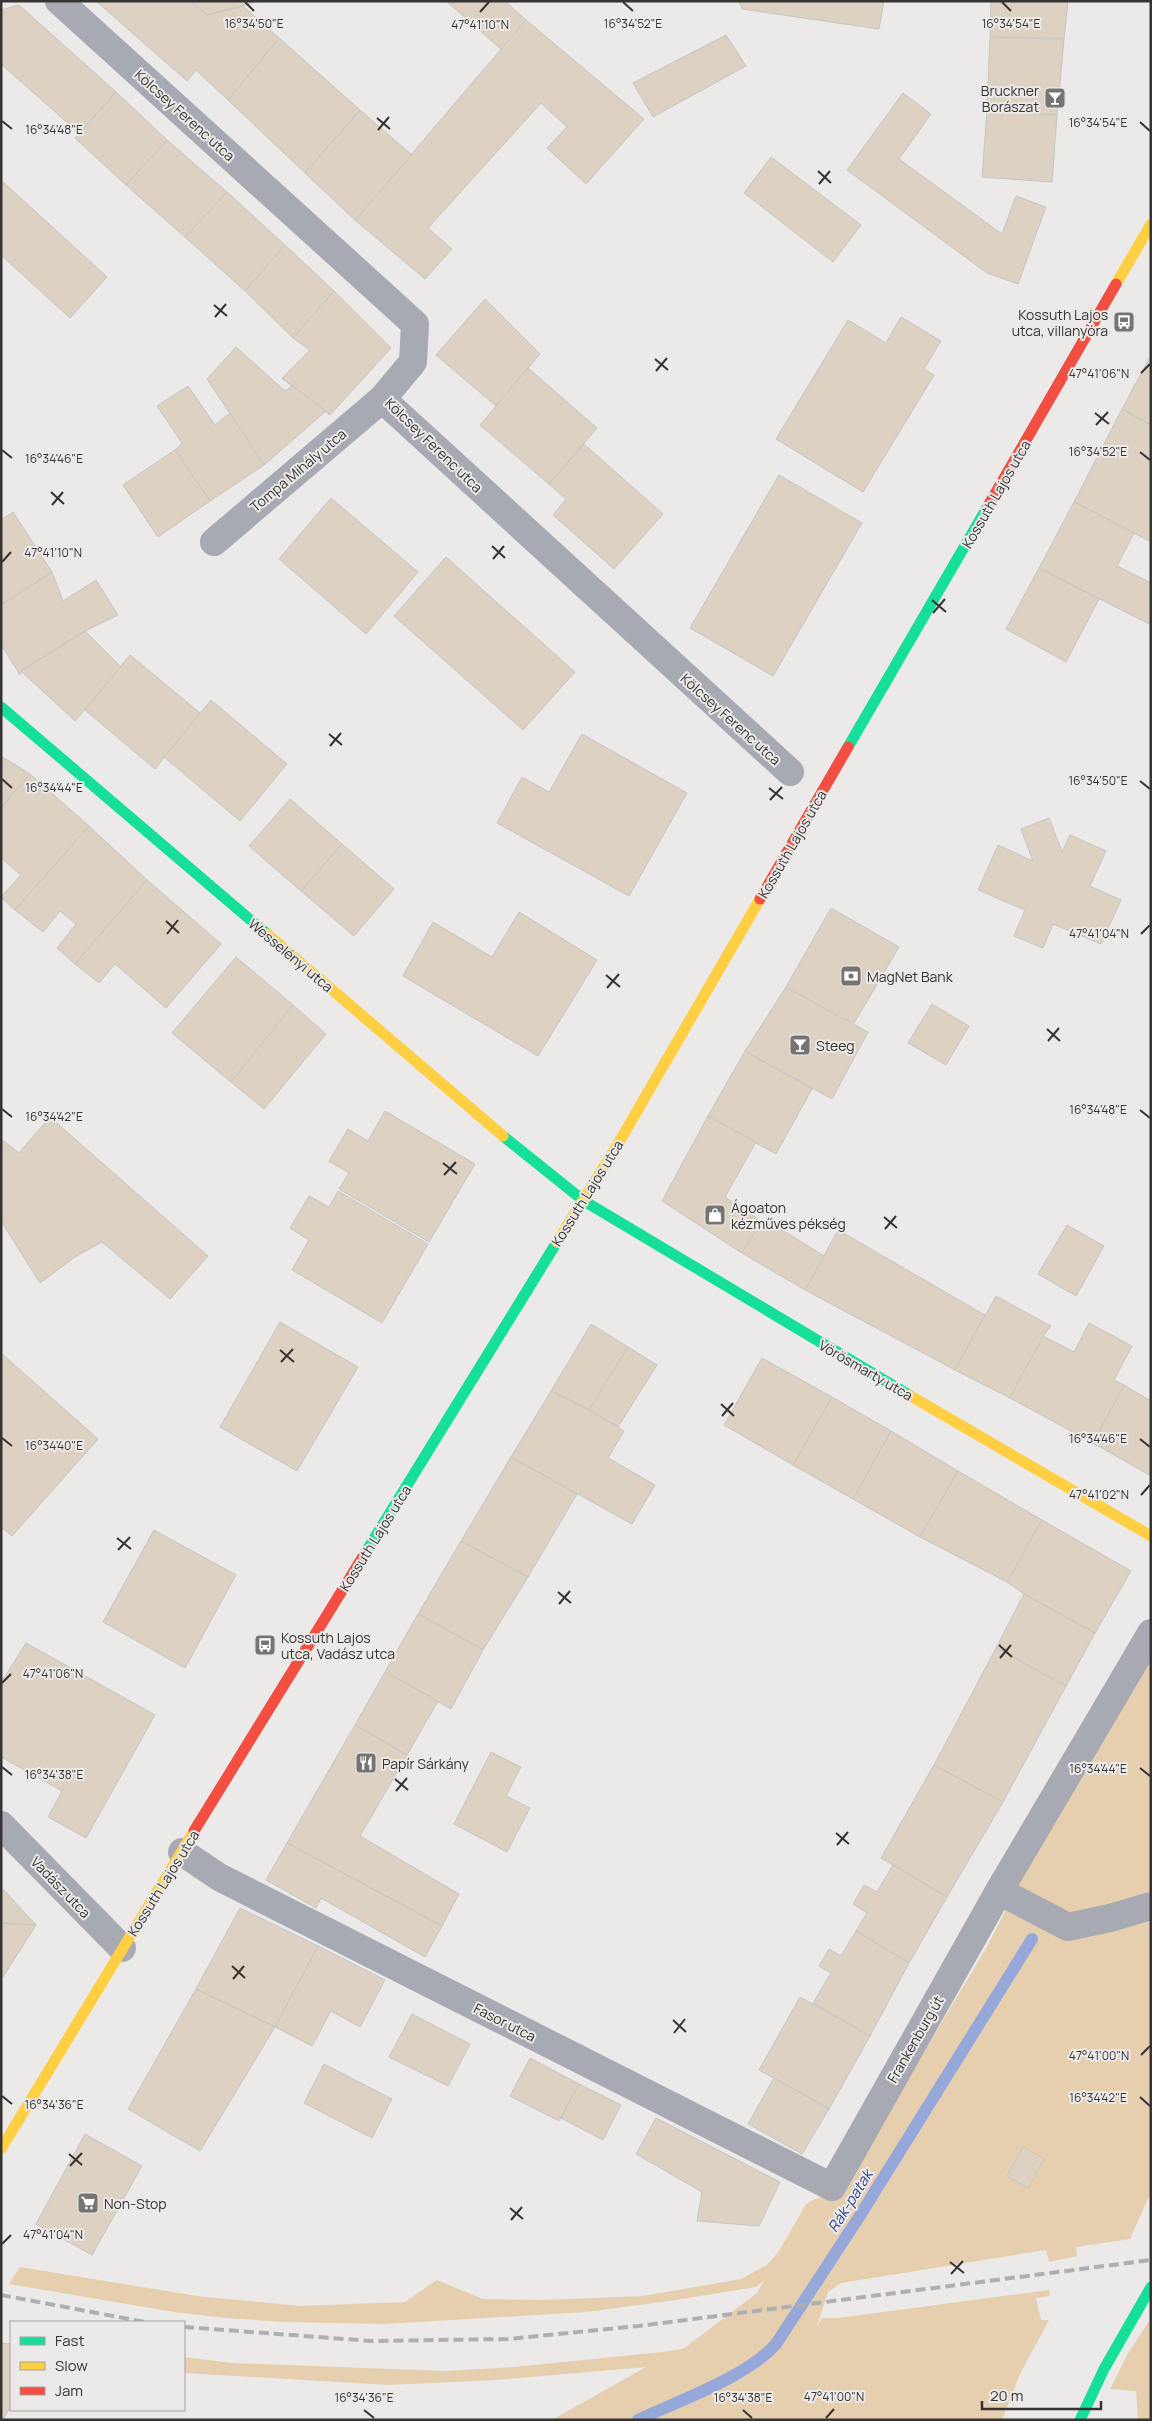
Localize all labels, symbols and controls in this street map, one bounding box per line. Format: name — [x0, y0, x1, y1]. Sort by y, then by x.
text: 16°34'50"E — [224, 15, 284, 32]
text: 16°34'52"E — [604, 15, 662, 32]
text: 16°34'54"E — [982, 15, 1040, 32]
text: 47°41'10"N — [451, 16, 509, 33]
street label: Kölcsey Ferenc utca — [131, 65, 239, 165]
place label: Bruckner Borászat — [981, 81, 1039, 116]
bar icon: Bruckner Borászat — [1043, 86, 1067, 110]
text: 16°34'54"E — [1069, 114, 1127, 131]
text: 16°34'48"E — [25, 121, 83, 138]
place label: Kossuth Lajos utca, villanyóra — [1012, 305, 1108, 340]
bus stop icon: Kossuth Lajos utca, villanyóra — [1112, 310, 1136, 334]
text: 47°41'06"N — [1069, 365, 1129, 382]
street label: Kölcsey Ferenc utca — [381, 394, 487, 496]
street label: Tompa Mihály utca — [246, 424, 350, 516]
street label: Kossuth Lajos utca — [957, 437, 1035, 551]
text: 16°34'52"E — [1069, 443, 1127, 460]
text: 16°34'46"E — [25, 450, 83, 467]
text: 47°41'10"N — [24, 544, 82, 561]
street label: Kölcsey Ferenc utca — [677, 669, 785, 769]
text: 16°34'50"E — [1068, 772, 1128, 789]
text: 16°34'44"E — [25, 779, 83, 796]
street label: Kossuth Lajos utca — [753, 787, 831, 901]
street label: Wesselényi utca — [245, 914, 337, 996]
text: 47°41'04"N — [1069, 925, 1129, 942]
bank icon: MagNet Bank — [839, 964, 863, 988]
place label: MagNet Bank — [867, 967, 954, 986]
bar icon: Steeg — [788, 1033, 812, 1057]
place label: Steeg — [816, 1036, 855, 1055]
text: 16°34'48"E — [1069, 1101, 1127, 1118]
text: 16°34'42"E — [25, 1108, 83, 1125]
street label: Kossuth Lajos utca — [547, 1136, 627, 1250]
place label: Ágoaton kézműves pékség — [731, 1198, 846, 1233]
shop icon: Ágoaton kézműves pékség — [703, 1203, 727, 1227]
street label: Vörösmarty utca — [815, 1335, 917, 1405]
text: 16°34'46"E — [1069, 1430, 1127, 1447]
text: 16°34'40"E — [25, 1437, 83, 1454]
street label: Kossuth Lajos utca — [335, 1481, 415, 1595]
text: 47°41'02"N — [1069, 1486, 1129, 1503]
place label: Kossuth Lajos utca, Vadász utca — [281, 1628, 395, 1663]
bus stop icon: Kossuth Lajos utca, Vadász utca — [253, 1633, 277, 1657]
text: 47°41'06"N — [23, 1665, 83, 1682]
restaurant icon: Papír Sárkány — [354, 1751, 378, 1775]
place label: Papír Sárkány — [382, 1754, 470, 1773]
text: 16°34'44"E — [1069, 1760, 1127, 1777]
text: 16°34'38"E — [25, 1766, 83, 1783]
street label: Kossuth Lajos utca — [123, 1826, 203, 1940]
street label: Vadász utca — [27, 1852, 95, 1922]
street label: Frankenburg út — [882, 1992, 948, 2086]
street label: Fasor utca — [471, 1998, 539, 2046]
text: 47°41'00"N — [1069, 2047, 1129, 2064]
text: 16°34'42"E — [1069, 2089, 1127, 2106]
text: 16°34'36"E — [24, 2096, 84, 2113]
water label: Rák-patak — [823, 2164, 879, 2236]
supermarket icon: Non-Stop — [76, 2191, 100, 2215]
place label: Non-Stop — [104, 2194, 167, 2213]
text: 47°41'04"N — [23, 2226, 83, 2243]
legend — [10, 2321, 185, 2411]
text: Fast — [55, 2330, 84, 2351]
text: Slow — [55, 2355, 88, 2376]
scale bar — [982, 2378, 1101, 2410]
text: Jam — [55, 2380, 83, 2401]
text: 20 m — [990, 2385, 1023, 2406]
text: 47°41'00"N — [804, 2388, 864, 2405]
text: 16°34'36"E — [334, 2389, 394, 2406]
text: 16°34'38"E — [714, 2389, 772, 2406]

